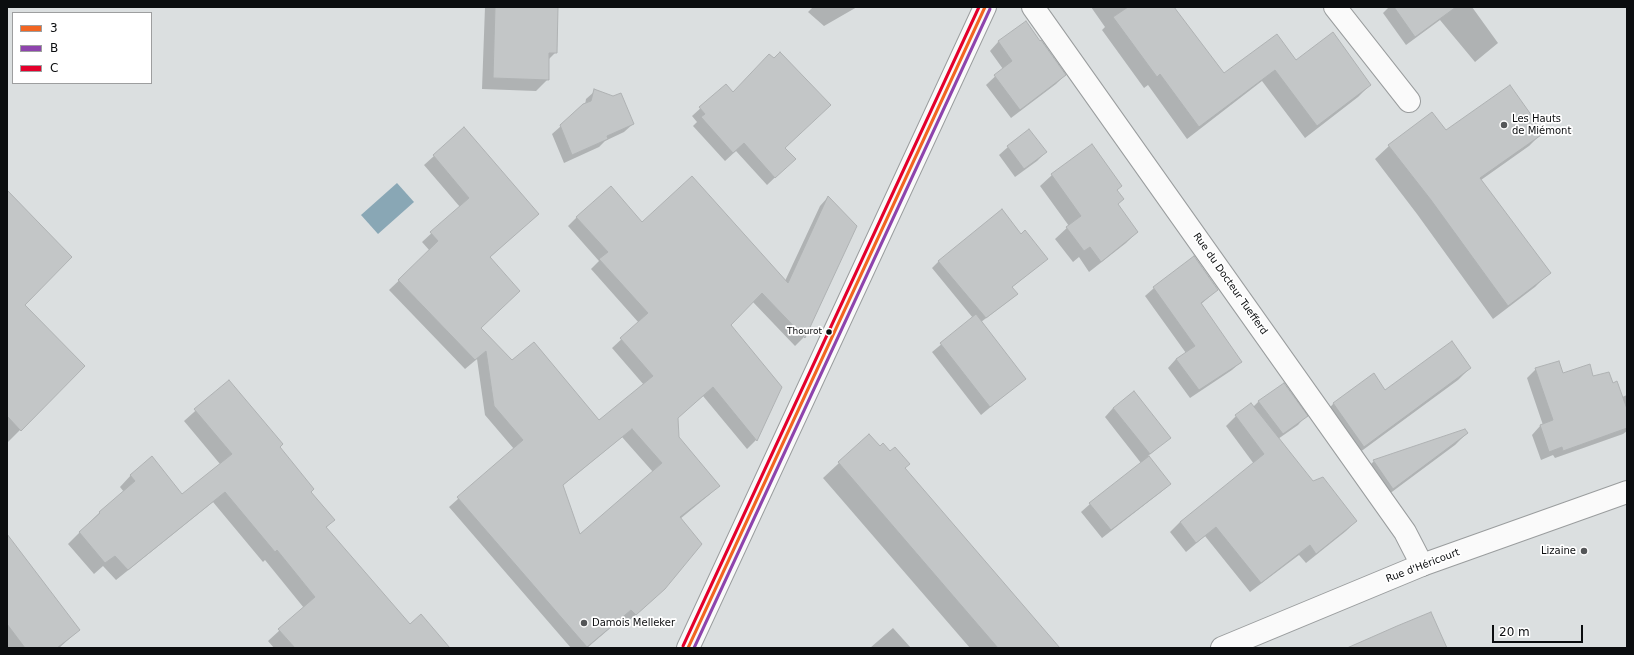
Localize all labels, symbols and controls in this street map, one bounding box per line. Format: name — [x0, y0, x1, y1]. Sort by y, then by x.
legend — [12, 12, 152, 84]
text: 3 — [50, 21, 58, 35]
text: B — [50, 41, 58, 55]
text: C — [50, 61, 58, 75]
place label: Les Hauts de Miémont — [1512, 113, 1571, 136]
marker: Les Hauts de Miémont — [1499, 120, 1509, 130]
street label: Rue du Docteur Tuefferd — [1190, 231, 1270, 337]
place label: Thourot — [787, 327, 822, 337]
marker: Thourot — [824, 327, 834, 337]
place label: Lizaine — [1541, 545, 1576, 557]
street label: Rue d'Héricourt — [1385, 546, 1461, 586]
marker: Lizaine — [1579, 546, 1589, 556]
place label: Damois Melleker — [592, 617, 675, 629]
scale bar — [1494, 617, 1585, 643]
marker: Damois Melleker — [579, 618, 589, 628]
text: 20 m — [1499, 625, 1530, 639]

